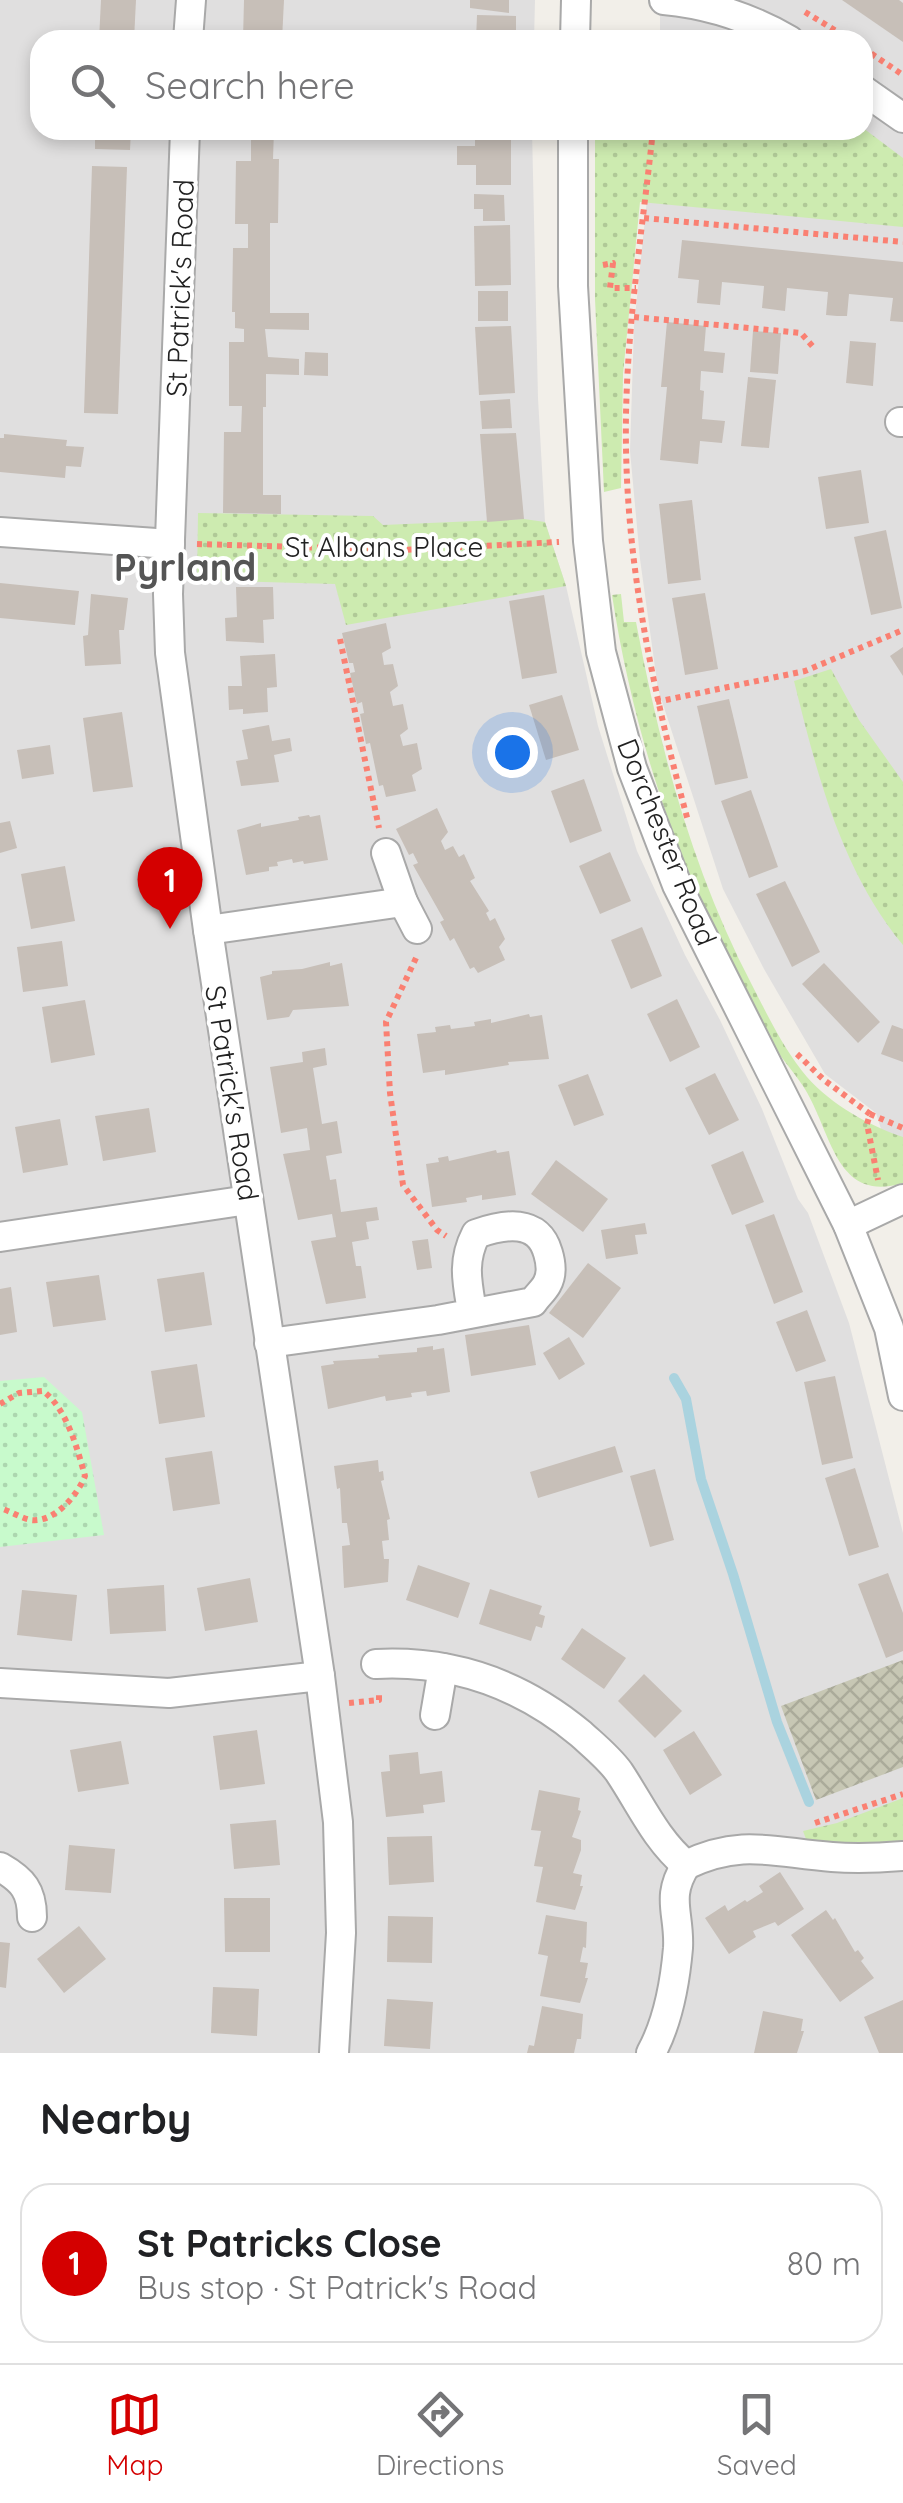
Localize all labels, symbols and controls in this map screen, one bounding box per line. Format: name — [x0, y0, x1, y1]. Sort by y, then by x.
search box — [30, 30, 873, 140]
icon: search — [65, 58, 120, 113]
text: Search here — [145, 61, 355, 109]
street label: St Patrick's Road — [158, 179, 201, 397]
street label: St Albans Place — [285, 529, 483, 564]
district label: Pyrland — [114, 543, 256, 591]
your location — [487, 727, 538, 778]
street label: Dorchester Road — [610, 733, 725, 950]
pin: 1 — [138, 846, 202, 929]
street label: St Patrick's Road — [198, 983, 267, 1203]
text: Nearby — [40, 2092, 191, 2145]
text: St Patricks Close — [137, 2219, 442, 2267]
text: 1 — [68, 2243, 81, 2283]
text: 80 m — [787, 2243, 861, 2283]
text: Bus stop · St Patrick's Road — [137, 2267, 537, 2307]
tab: Map — [106, 2387, 163, 2482]
tab: Directions — [376, 2387, 504, 2482]
tab: Saved — [717, 2387, 797, 2482]

